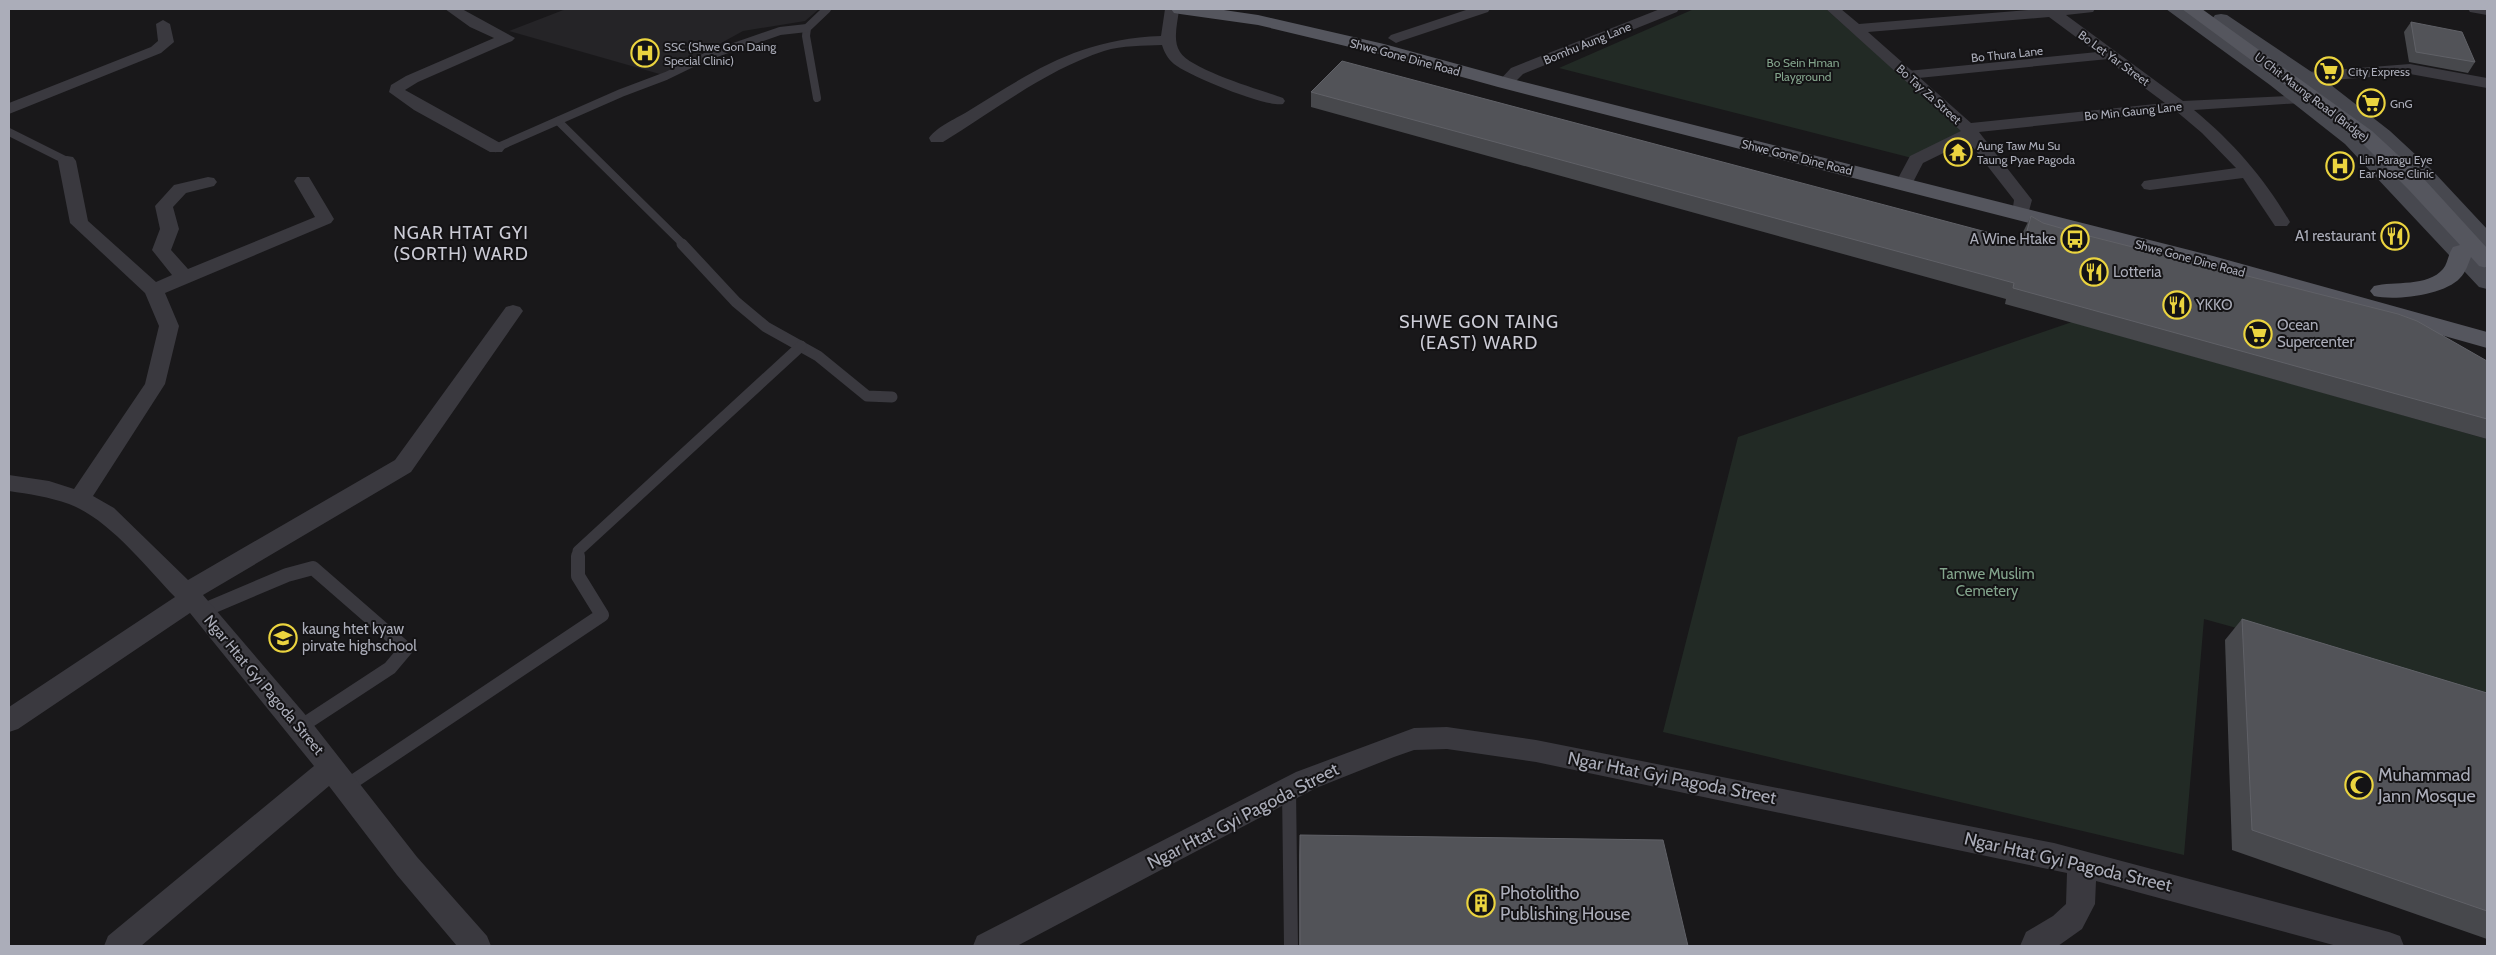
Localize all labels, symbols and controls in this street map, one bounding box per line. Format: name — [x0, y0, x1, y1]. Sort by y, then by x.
street label: Bomhu Aung Lane — [1541, 19, 1633, 67]
street label: Bo Let Yar Street — [2075, 27, 2153, 89]
street label: Shwe Gone Dine Road — [1348, 35, 1462, 79]
hospital icon: SSC (Shwe Gon Daing Special Clinic) — [630, 38, 660, 68]
place label: SSC (Shwe Gon Daing Special Clinic) — [664, 39, 777, 68]
street label: Bo Thura Lane — [1970, 43, 2044, 65]
street label: U Chit Maung Road (Bridge) — [2252, 49, 2372, 145]
park label: Bo Sein Hman Playground — [1767, 55, 1840, 84]
supermarket icon: City Express — [2314, 56, 2344, 86]
street label: Bo Tay Za Street — [1893, 61, 1965, 127]
place label: City Express — [2348, 64, 2410, 79]
supermarket icon: GnG — [2356, 88, 2386, 118]
place label: GnG — [2390, 96, 2413, 111]
street label: Bo Min Gaung Lane — [2083, 98, 2183, 124]
street label: Shwe Gone Dine Road — [1740, 136, 1854, 178]
temple icon: Aung Taw Mu Su Taung Pyae Pagoda — [1943, 137, 1973, 167]
place label: Aung Taw Mu Su Taung Pyae Pagoda — [1977, 138, 2075, 167]
hospital icon: Lin Paragu Eye Ear Nose Clinic — [2325, 151, 2355, 181]
place label: Lin Paragu Eye Ear Nose Clinic — [2359, 152, 2435, 181]
restaurant icon: A1 restaurant — [2380, 221, 2410, 251]
district label: NGAR HTAT GYI (SORTH) WARD — [393, 222, 529, 265]
bus stop icon: A Wine Htake — [2060, 224, 2090, 254]
place label: A1 restaurant — [2295, 227, 2376, 245]
place label: A Wine Htake — [1970, 230, 2056, 248]
street label: Shwe Gone Dine Road — [2133, 236, 2247, 280]
restaurant icon: Lotteria — [2079, 257, 2109, 287]
place label: Lotteria — [2113, 263, 2162, 281]
restaurant icon: YKKO — [2162, 290, 2192, 320]
place label: YKKO — [2195, 296, 2233, 314]
district label: SHWE GON TAING (EAST) WARD — [1399, 311, 1559, 354]
place label: Ocean Supercenter — [2277, 316, 2354, 351]
supermarket icon: Ocean Supercenter — [2243, 319, 2273, 349]
park label: Tamwe Muslim Cemetery — [1939, 565, 2035, 600]
street label: Ngar Htat Gyi Pagoda Street — [200, 611, 328, 759]
place label: kaung htet kyaw pirvate highschool — [302, 620, 417, 655]
school or university icon: kaung htet kyaw pirvate highschool — [268, 623, 298, 653]
street label: Ngar Htat Gyi Pagoda Street — [1566, 747, 1778, 809]
street label: Ngar Htat Gyi Pagoda Street — [1143, 758, 1343, 874]
place label: Muhammad Jann Mosque — [2377, 764, 2476, 807]
mosque icon: Muhammad Jann Mosque — [2344, 770, 2374, 800]
street label: Ngar Htat Gyi Pagoda Street — [1962, 827, 2174, 897]
place label: Photolitho Publishing House — [1500, 882, 1630, 925]
building icon: Photolitho Publishing House — [1466, 888, 1496, 918]

